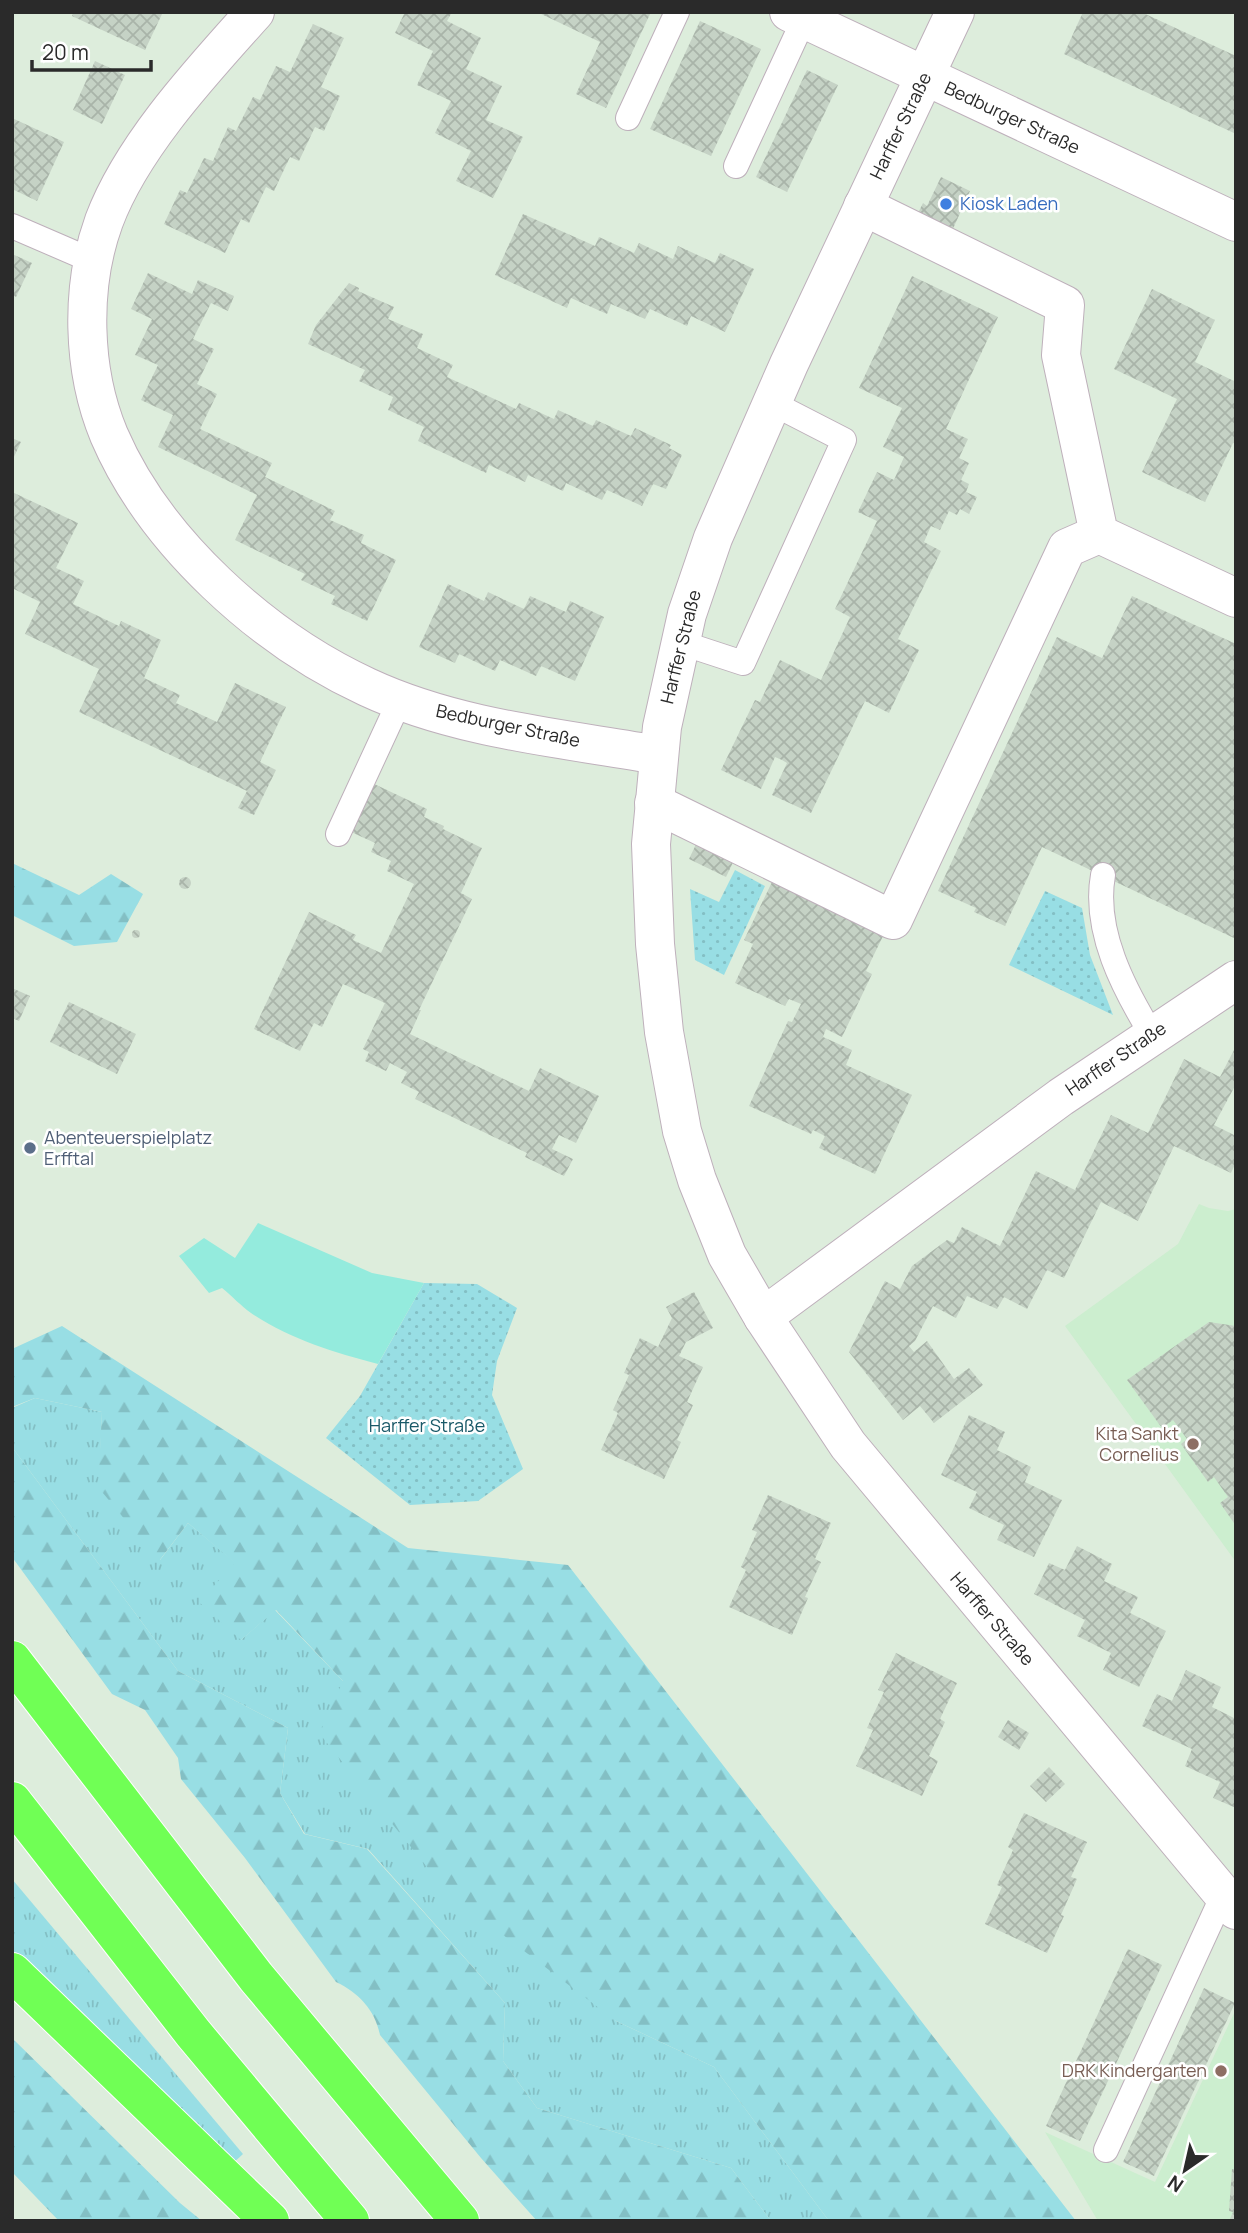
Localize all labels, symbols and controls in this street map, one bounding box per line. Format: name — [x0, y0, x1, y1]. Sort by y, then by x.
scale bar — [32, 28, 150, 72]
text: 20 m — [42, 38, 89, 66]
street label: Harffer Straße — [864, 68, 936, 183]
street label: Bedburger Straße — [941, 75, 1084, 159]
place label: Kiosk Laden — [960, 191, 1058, 215]
marker: Kiosk Laden — [938, 196, 954, 212]
street label: Harffer Straße — [654, 587, 706, 706]
street label: Bedburger Straße — [434, 698, 582, 752]
street label: Harffer Straße — [1060, 1016, 1171, 1101]
place label: Abenteuerspielplatz Erfftal — [44, 1125, 212, 1170]
marker: Abenteuerspielplatz Erfftal — [22, 1140, 38, 1156]
park label: Harffer Straße — [369, 1413, 485, 1437]
place label: Kita Sankt Cornelius — [1095, 1421, 1179, 1466]
marker: Kita Sankt Cornelius — [1185, 1436, 1201, 1452]
street label: Harffer Straße — [945, 1566, 1040, 1670]
place label: DRK Kindergarten — [1062, 2058, 1207, 2082]
marker: DRK Kindergarten — [1213, 2063, 1229, 2079]
north arrow — [1150, 2135, 1220, 2205]
text: N — [1163, 2169, 1188, 2199]

